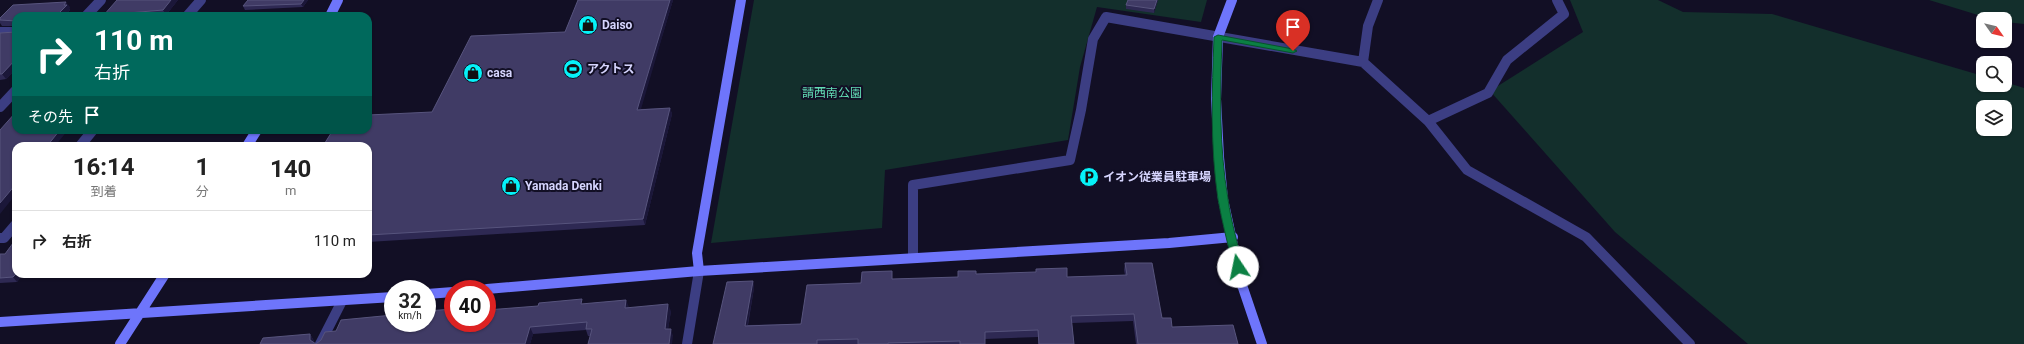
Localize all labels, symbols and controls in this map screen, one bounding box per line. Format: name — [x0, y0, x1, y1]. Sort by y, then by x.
pin — [1276, 10, 1310, 51]
north arrow — [1976, 12, 2012, 48]
map controls — [1976, 12, 2012, 136]
shop icon: Daiso — [577, 14, 599, 36]
icon: arrive — [1282, 16, 1304, 38]
place label: Daiso — [602, 18, 633, 32]
text: 110 m — [94, 24, 173, 57]
icon: right — [28, 28, 80, 80]
button: search — [1976, 56, 2012, 92]
sports icon: アクトス — [562, 58, 584, 80]
text: 右折 — [94, 62, 130, 83]
shop icon: casa — [462, 62, 484, 84]
place label: アクトス — [587, 62, 634, 76]
place label: casa — [487, 66, 513, 80]
park label: 請西南公園 — [802, 86, 862, 100]
button: layers — [1976, 100, 2012, 136]
icon: arrive — [81, 104, 103, 126]
text: その先 — [28, 108, 73, 126]
text: 16:14 — [73, 153, 135, 181]
text: 1 — [195, 153, 209, 181]
text: 140 — [270, 155, 311, 183]
parking icon: イオン従業員駐車場 — [1078, 166, 1100, 188]
place label: イオン従業員駐車場 — [1103, 170, 1211, 184]
shop icon: Yamada Denki — [500, 175, 522, 197]
place label: Yamada Denki — [525, 179, 602, 193]
text: m — [285, 183, 296, 198]
text: 到着 — [91, 184, 117, 199]
text: 分 — [196, 184, 209, 199]
icon: right — [28, 230, 50, 252]
text: 110 m — [314, 232, 356, 250]
text: 右折 — [62, 233, 92, 251]
position arrow — [1217, 246, 1259, 288]
speed limit sign: 40 — [444, 280, 496, 332]
text: 32 — [399, 289, 421, 313]
text: km/h — [398, 310, 422, 321]

